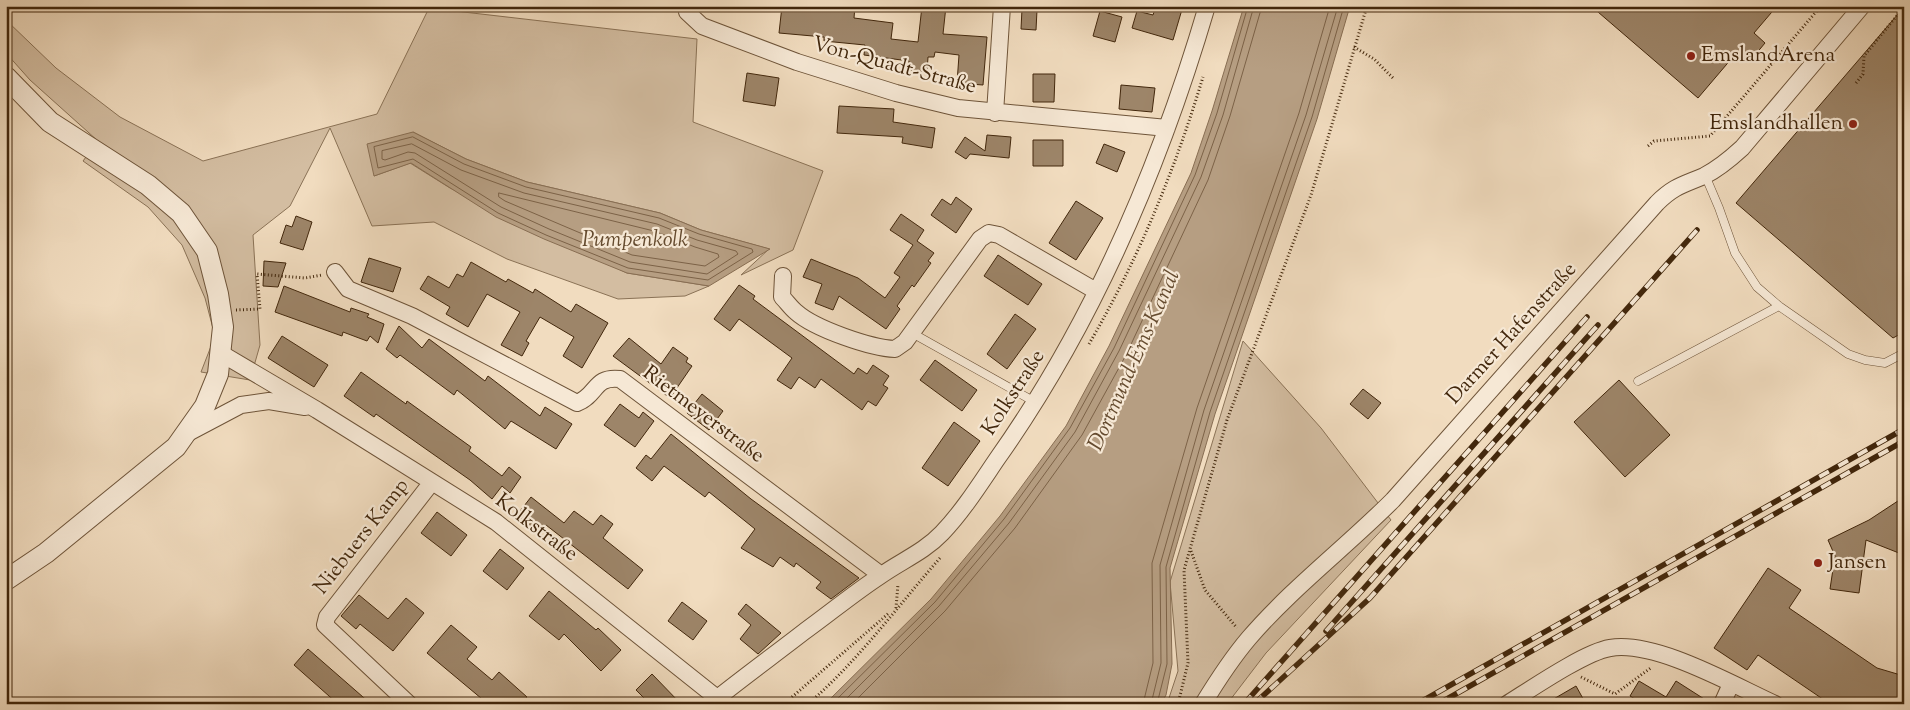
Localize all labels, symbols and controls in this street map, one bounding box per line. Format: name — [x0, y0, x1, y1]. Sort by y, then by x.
street label: Von-Quadt-Straße — [809, 30, 979, 102]
place label: EmslandArena — [1701, 41, 1836, 71]
marker: EmslandArena — [1685, 50, 1697, 62]
place label: Emslandhallen — [1709, 109, 1843, 139]
marker: Emslandhallen — [1847, 118, 1859, 130]
water label: Pumpenkolk — [582, 225, 688, 257]
street label: Darmer Hafenstraße — [1440, 256, 1584, 412]
water label: Dortmund-Ems-Kanal — [1081, 265, 1189, 457]
street label: Kolkstraße — [975, 344, 1053, 442]
street label: Rietmeyerstraße — [636, 359, 770, 471]
street label: Niebuers Kamp — [307, 473, 417, 601]
street label: Kolkstraße — [488, 487, 584, 569]
place label: Jansen — [1827, 548, 1887, 578]
marker: Jansen — [1812, 557, 1824, 569]

